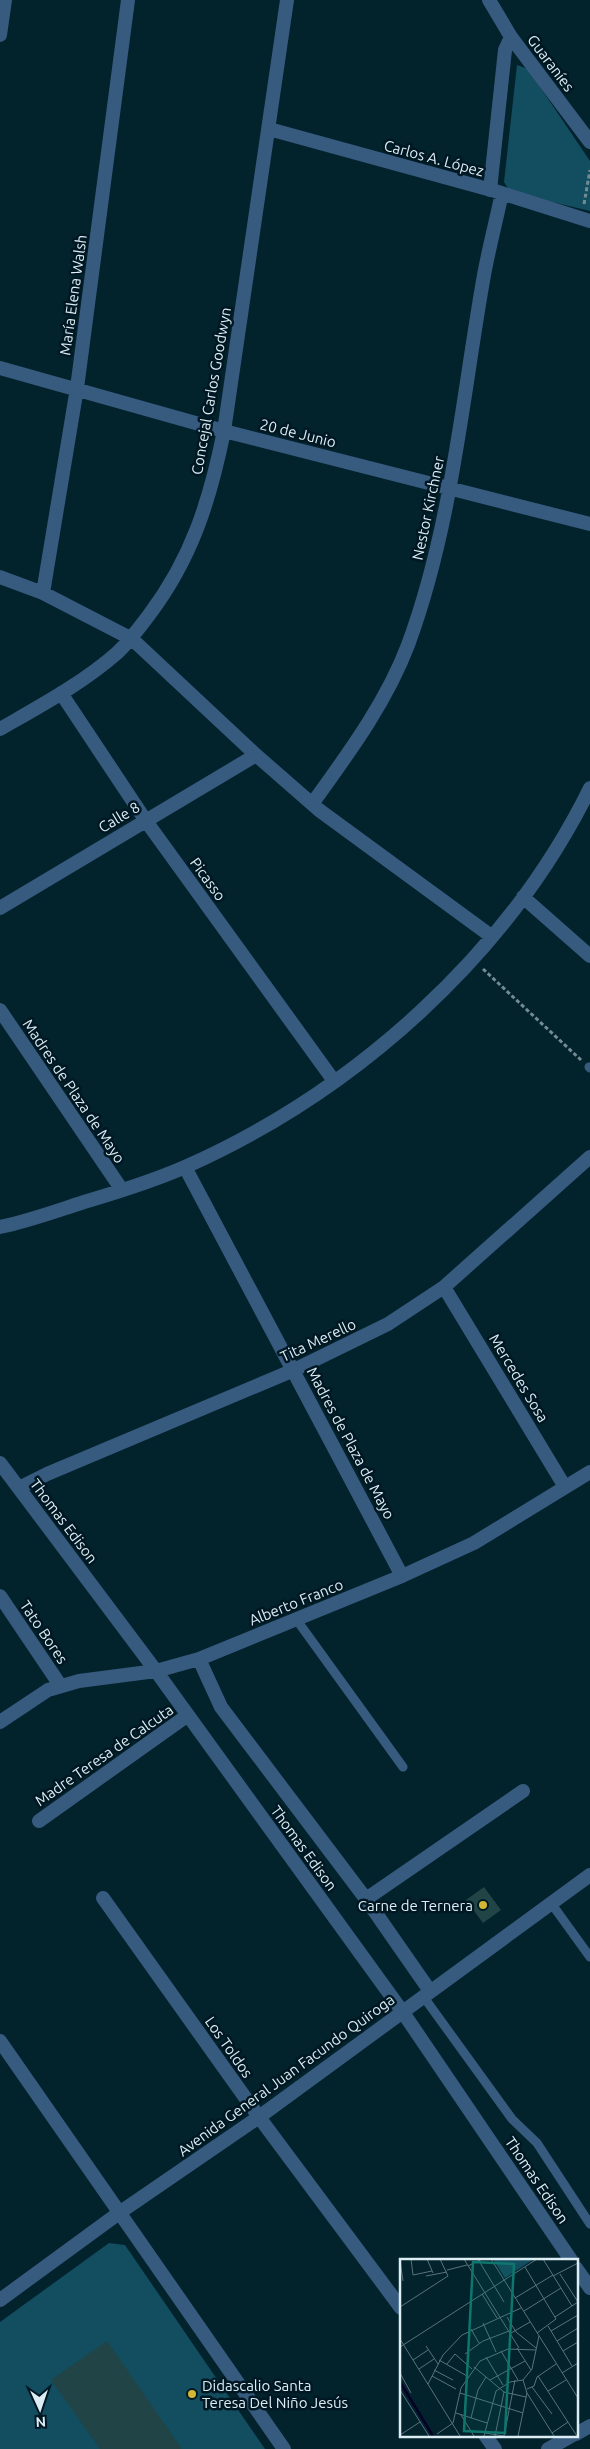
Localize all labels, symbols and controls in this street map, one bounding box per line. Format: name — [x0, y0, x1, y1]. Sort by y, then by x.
street label: Guaraníes — [524, 31, 578, 95]
street label: Carlos A. López — [382, 136, 486, 180]
street label: María Elena Walsh — [56, 233, 90, 357]
street label: Concejal Carlos Goodwyn — [188, 306, 234, 476]
street label: 20 de Junio — [258, 415, 338, 451]
street label: Nestor Kirchner — [409, 454, 447, 562]
street label: Calle 8 — [95, 798, 143, 836]
street label: Picasso — [187, 854, 229, 904]
street label: Madres de Plaza de Mayo — [19, 1016, 129, 1166]
street label: Tita Merello — [278, 1315, 358, 1365]
street label: Mercedes Sosa — [486, 1331, 552, 1425]
street label: Madres de Plaza de Mayo — [304, 1364, 398, 1522]
street label: Thomas Edison — [27, 1476, 101, 1566]
street label: Alberto Franco — [247, 1575, 345, 1629]
street label: Tato Bores — [17, 1597, 71, 1667]
street label: Madre Teresa de Calcuta — [32, 1701, 176, 1809]
street label: Thomas Edison — [267, 1802, 341, 1894]
place label: Carne de Ternera — [358, 1897, 473, 1914]
marker: Carne de Ternera — [477, 1899, 489, 1911]
street label: Avenida General Juan Facundo Quiroga — [174, 1991, 398, 2159]
street label: Los Toldos — [202, 2013, 256, 2081]
street label: Thomas Edison — [502, 2133, 572, 2227]
inset map — [400, 2259, 578, 2436]
place label: Didascalio Santa Teresa Del Niño Jesús — [202, 2377, 348, 2411]
north arrow — [15, 2384, 65, 2434]
marker: Didascalio Santa Teresa Del Niño Jesús — [186, 2388, 198, 2400]
text: N — [35, 2414, 46, 2430]

